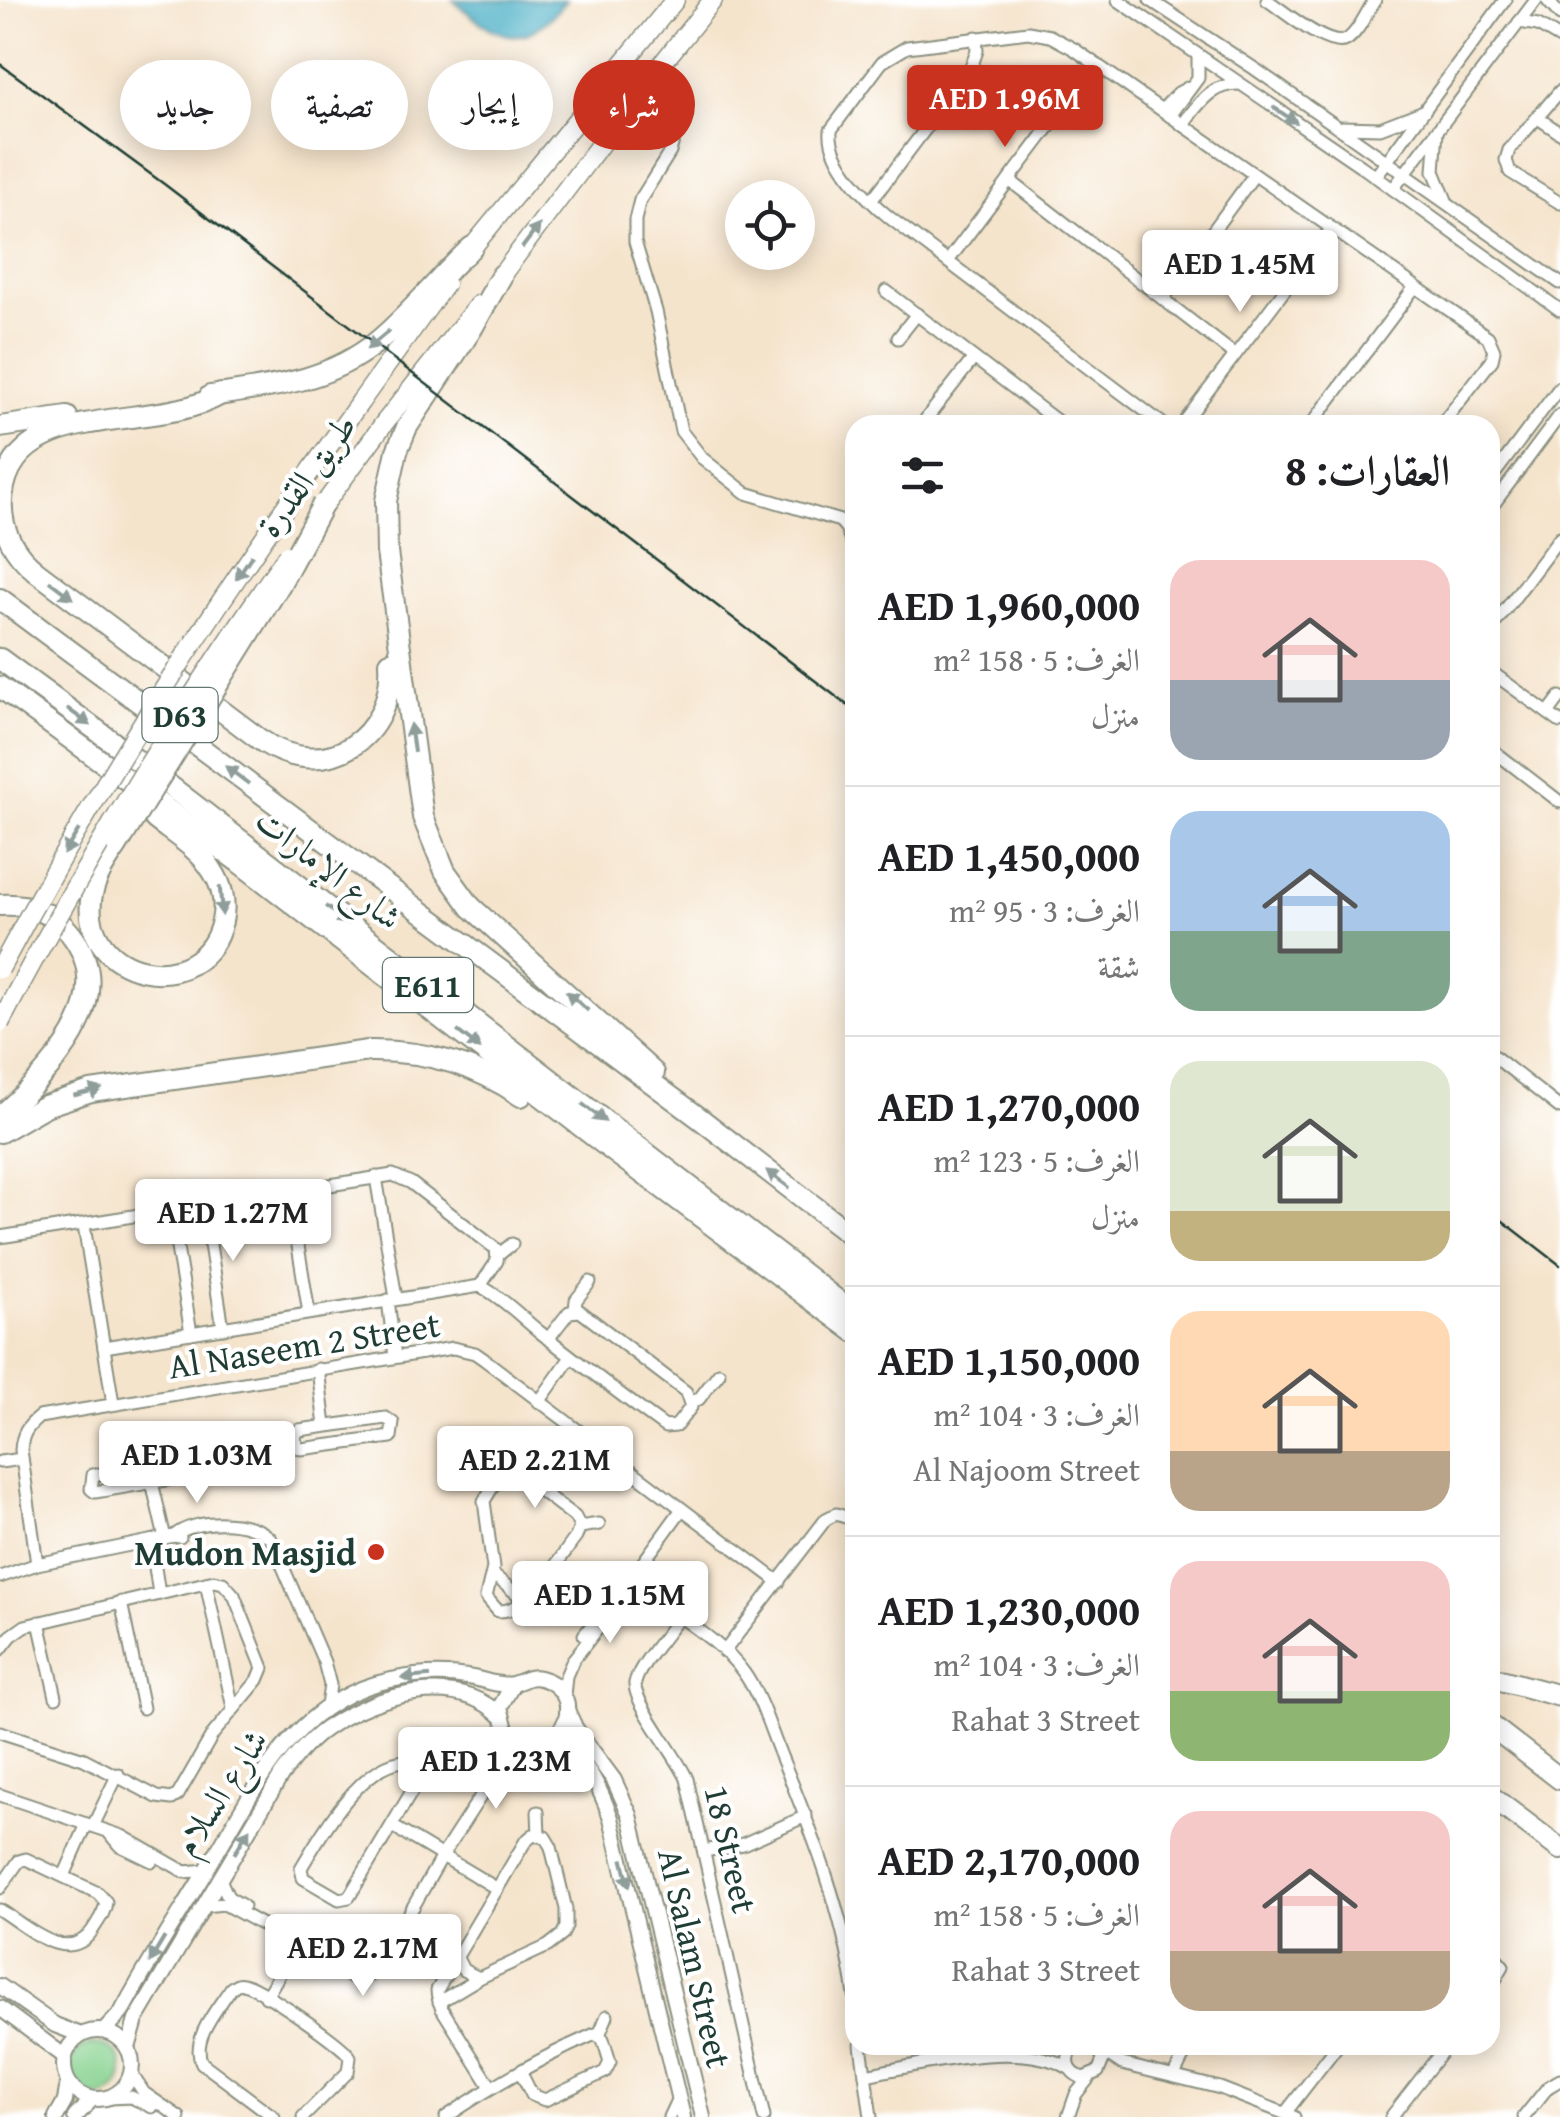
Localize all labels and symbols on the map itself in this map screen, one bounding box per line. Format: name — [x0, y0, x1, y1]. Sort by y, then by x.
pin: AED 1.96M — [891, 65, 1119, 150]
one-way arrow — [1271, 105, 1298, 123]
one-way arrow — [521, 223, 541, 249]
pin: AED 1.45M — [1126, 230, 1354, 315]
one-way arrow — [365, 329, 390, 350]
street label: طريق القدرة — [244, 403, 368, 547]
one-way arrow — [235, 553, 254, 580]
one-way arrow — [48, 580, 74, 600]
road number: D63 — [142, 688, 218, 742]
one-way arrow — [66, 706, 92, 726]
one-way arrow — [404, 721, 420, 753]
one-way arrow — [224, 765, 250, 785]
street label: شارع الإمارات — [242, 794, 413, 945]
one-way arrow — [63, 828, 80, 856]
one-way arrow — [213, 886, 229, 918]
one-way arrow — [323, 904, 349, 925]
road number: E611 — [383, 958, 473, 1012]
one-way arrow — [565, 991, 590, 1013]
one-way arrow — [456, 1030, 482, 1050]
one-way arrow — [73, 1084, 104, 1099]
one-way arrow — [581, 1103, 607, 1123]
one-way arrow — [765, 1169, 791, 1189]
pin: AED 1.27M — [119, 1179, 347, 1264]
street label: Al Naseem 2 Street — [165, 1298, 443, 1392]
pin: AED 1.03M — [83, 1421, 311, 1506]
pin: AED 2.21M — [421, 1426, 649, 1511]
place label: Mudon Masjid — [134, 1527, 357, 1578]
marker: Mudon Masjid — [365, 1541, 387, 1563]
pin: AED 1.15M — [496, 1561, 724, 1646]
one-way arrow — [400, 1669, 432, 1685]
street label: شارع السلام — [160, 1719, 285, 1869]
pin: AED 1.23M — [382, 1727, 610, 1812]
street label: 18 Street — [692, 1780, 770, 1918]
one-way arrow — [233, 1827, 250, 1855]
street label: Al Salam Street — [645, 1843, 745, 2073]
one-way arrow — [619, 1858, 634, 1889]
pin: AED 2.17M — [249, 1914, 477, 1999]
one-way arrow — [149, 1936, 166, 1964]

